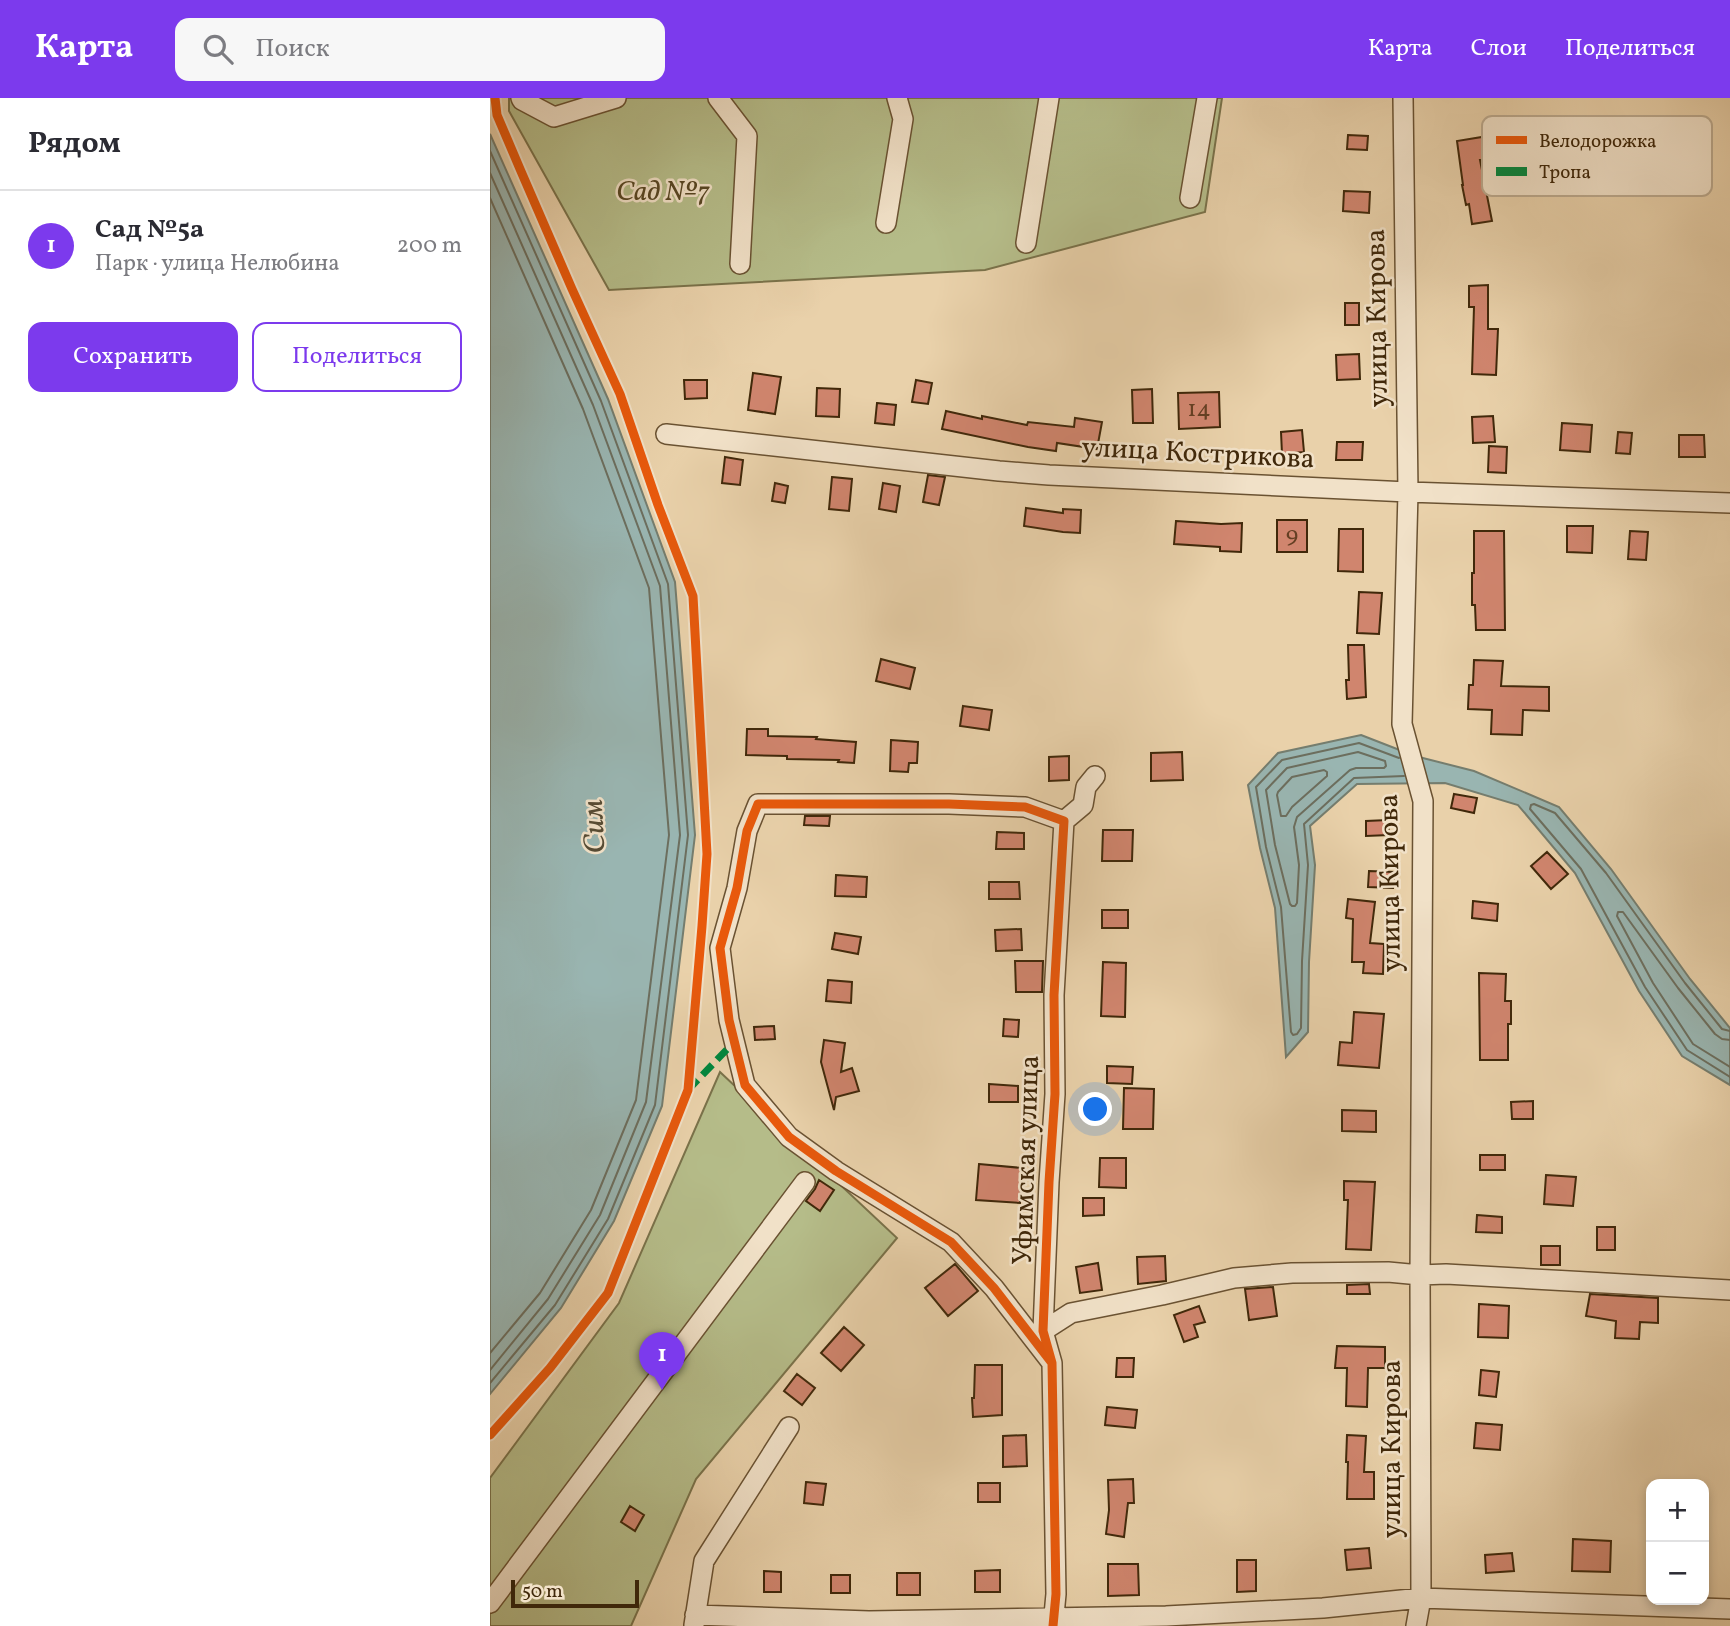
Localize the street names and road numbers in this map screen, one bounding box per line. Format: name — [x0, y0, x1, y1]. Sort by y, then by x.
street label: улица Кирова — [1357, 228, 1399, 408]
street label: улица Кострикова — [1080, 428, 1316, 480]
street label: улица Кирова — [1370, 793, 1412, 973]
street label: Уфимская улица — [1004, 1054, 1050, 1266]
street label: улица Кирова — [1373, 1360, 1412, 1538]

